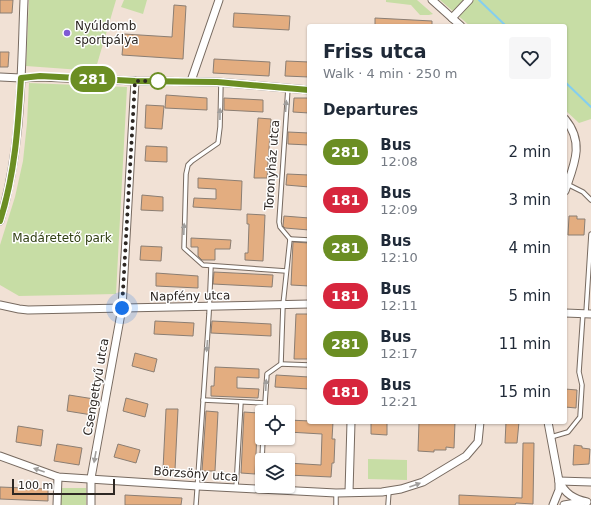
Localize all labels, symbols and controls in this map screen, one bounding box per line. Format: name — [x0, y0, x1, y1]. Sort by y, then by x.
place label: Nyúldomb sportpálya — [75, 19, 139, 47]
marker: Nyúldomb sportpálya — [62, 28, 72, 38]
button: heart — [509, 37, 551, 79]
text: Friss utca — [323, 40, 427, 62]
line badge: 281 — [70, 66, 116, 92]
text: Walk · 4 min · 250 m — [323, 66, 457, 81]
text: 281 — [78, 71, 108, 87]
unlabelled marker — [149, 72, 167, 90]
one-way arrow — [283, 100, 290, 112]
text: Departures — [323, 101, 418, 119]
one-way arrow — [217, 107, 223, 120]
street label: Toronyház utca — [262, 119, 282, 212]
text: Bus — [380, 136, 411, 154]
text: 2 min — [508, 143, 551, 161]
text: 281 — [331, 144, 360, 160]
text: 12:08 — [380, 154, 418, 169]
text: Bus — [380, 184, 411, 202]
text: 3 min — [508, 191, 551, 209]
text: 181 — [331, 192, 360, 208]
text: 12:09 — [380, 202, 418, 217]
one-way arrow — [181, 222, 187, 235]
park label: Madáretető park — [12, 231, 112, 245]
text: Bus — [380, 232, 411, 250]
text: 4 min — [508, 239, 551, 257]
text: 281 — [331, 240, 360, 256]
text: 12:10 — [380, 250, 418, 265]
text: Bus — [380, 280, 411, 298]
text: 5 min — [508, 287, 551, 305]
street label: Napfény utca — [150, 288, 230, 304]
text: 181 — [331, 288, 360, 304]
your location — [112, 298, 132, 318]
text: 12:11 — [380, 298, 418, 313]
text: Bus — [380, 328, 411, 346]
text: 11 min — [499, 335, 551, 353]
text: 281 — [331, 336, 360, 352]
street label: Csengettyű utca — [81, 337, 111, 437]
one-way arrow — [203, 339, 210, 352]
text: 12:17 — [380, 346, 418, 361]
text: Bus — [380, 376, 411, 394]
one-way arrow — [263, 379, 270, 391]
text: 15 min — [499, 383, 551, 401]
text: 181 — [331, 384, 360, 400]
text: 12:21 — [380, 394, 418, 409]
map controls — [255, 405, 295, 493]
button: locate — [255, 405, 295, 445]
one-way arrow — [92, 451, 98, 463]
button: layers — [255, 453, 295, 493]
street label: Börzsöny utca — [153, 464, 239, 484]
one-way arrow — [33, 467, 45, 473]
scale bar — [12, 477, 115, 496]
text: 100 m — [18, 479, 53, 492]
one-way arrow — [410, 482, 422, 488]

